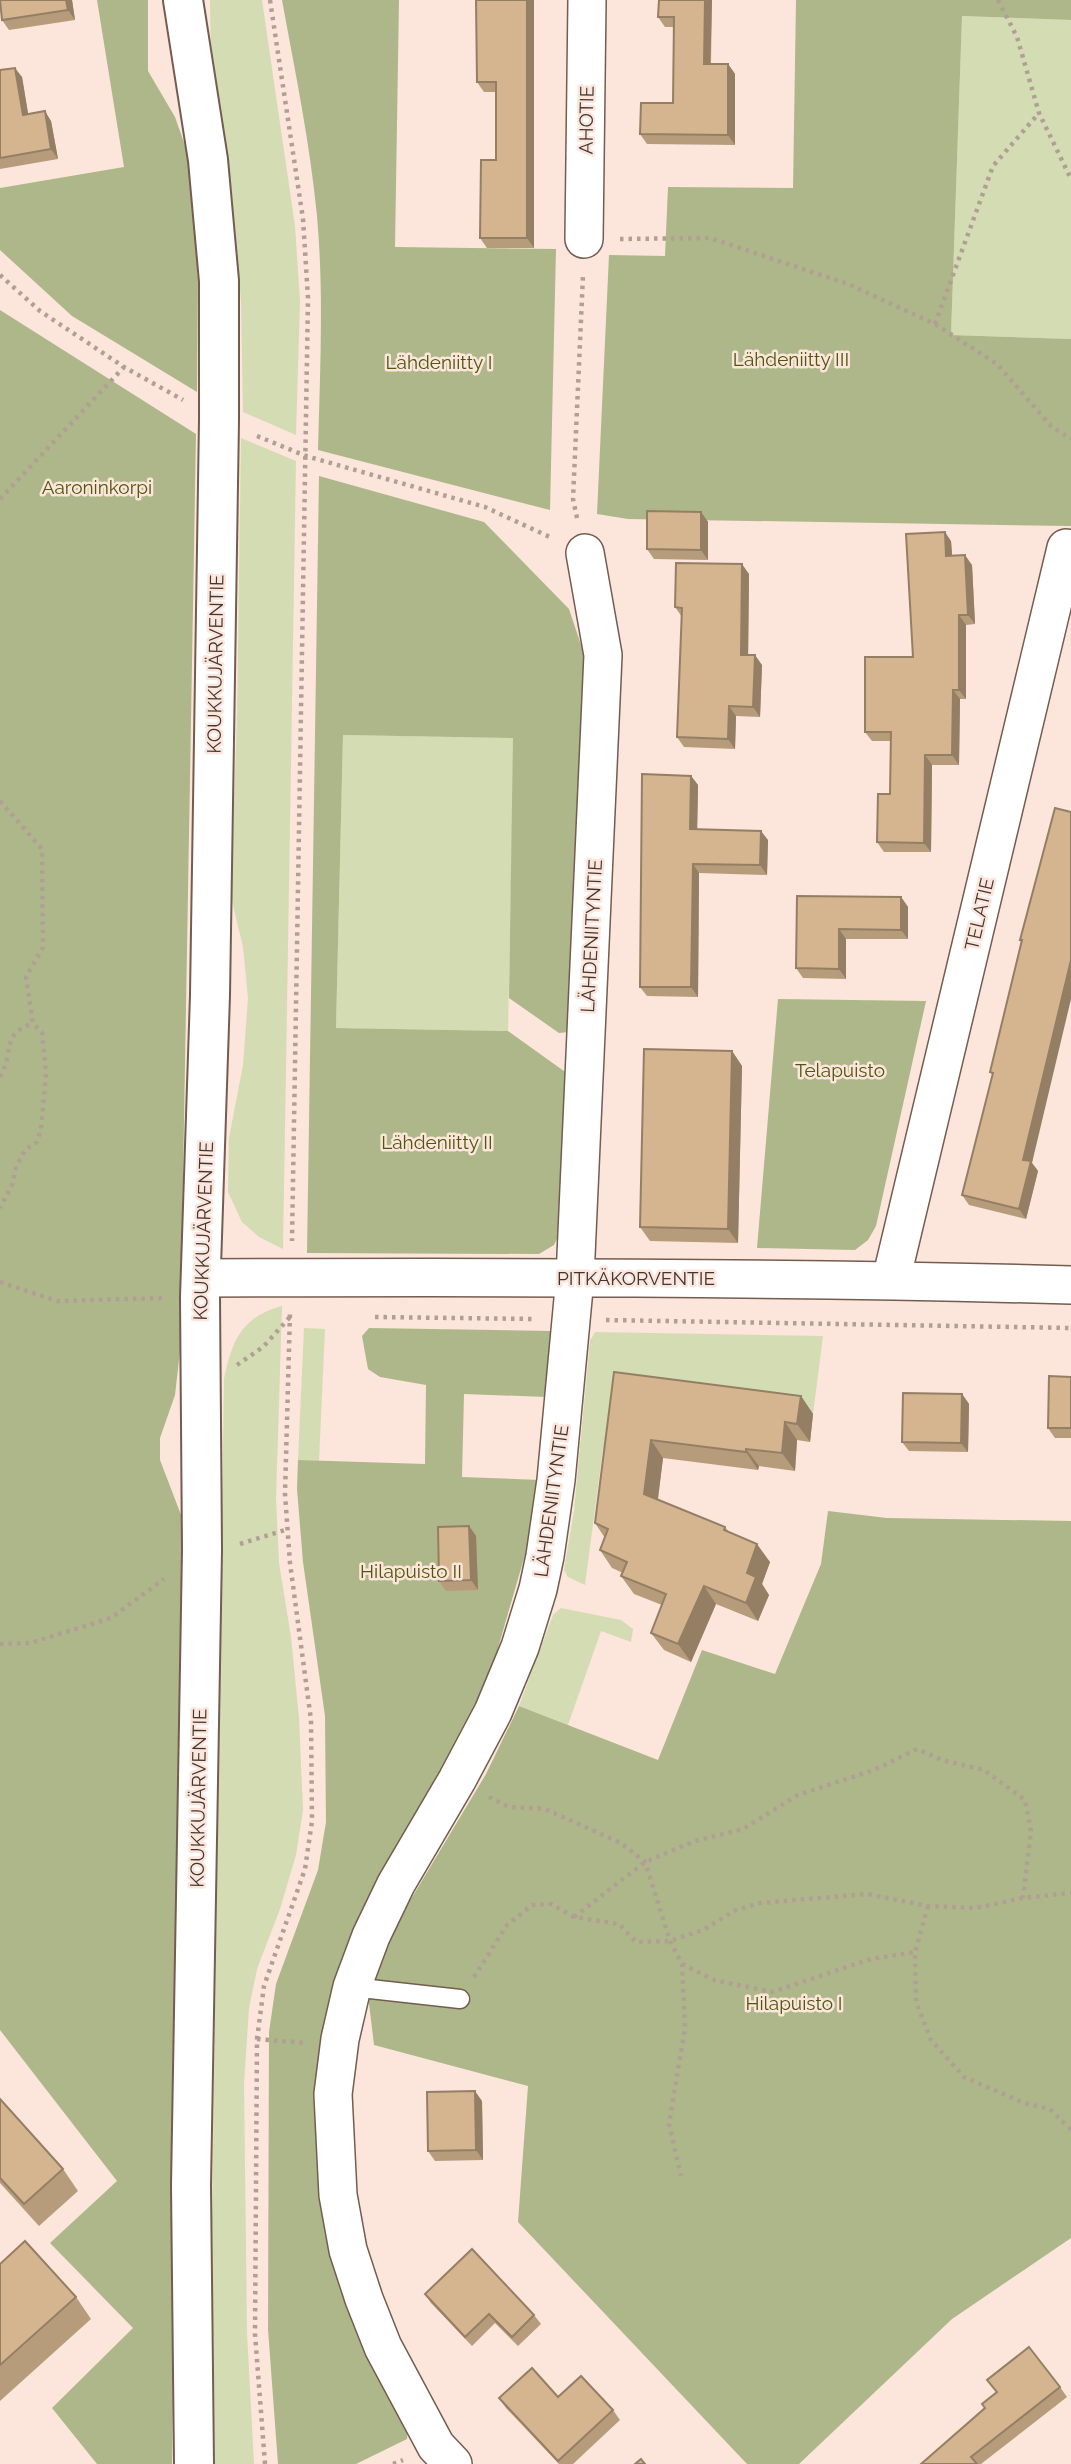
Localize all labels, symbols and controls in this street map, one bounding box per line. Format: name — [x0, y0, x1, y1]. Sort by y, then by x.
street label: AHOTIE — [574, 86, 598, 154]
park label: Lähdeniitty III — [733, 348, 849, 370]
park label: Lähdeniitty I — [386, 351, 492, 373]
park label: Aaroninkorpi — [42, 476, 152, 498]
street label: KOUKKUJÄRVENTIE — [202, 574, 228, 754]
street label: LÄHDENIITYNTIE — [576, 859, 606, 1013]
street label: TELATIE — [960, 876, 998, 952]
park label: Telapuisto — [795, 1059, 885, 1081]
park label: Lähdeniitty II — [381, 1131, 493, 1153]
street label: KOUKKUJÄRVENTIE — [189, 1141, 217, 1321]
street label: PITKÄKORVENTIE — [557, 1267, 715, 1289]
street label: LÄHDENIITYNTIE — [529, 1423, 573, 1579]
park label: Hilapuisto II — [360, 1560, 462, 1582]
street label: KOUKKUJÄRVENTIE — [185, 1708, 211, 1888]
park label: Hilapuisto I — [745, 1992, 843, 2014]

